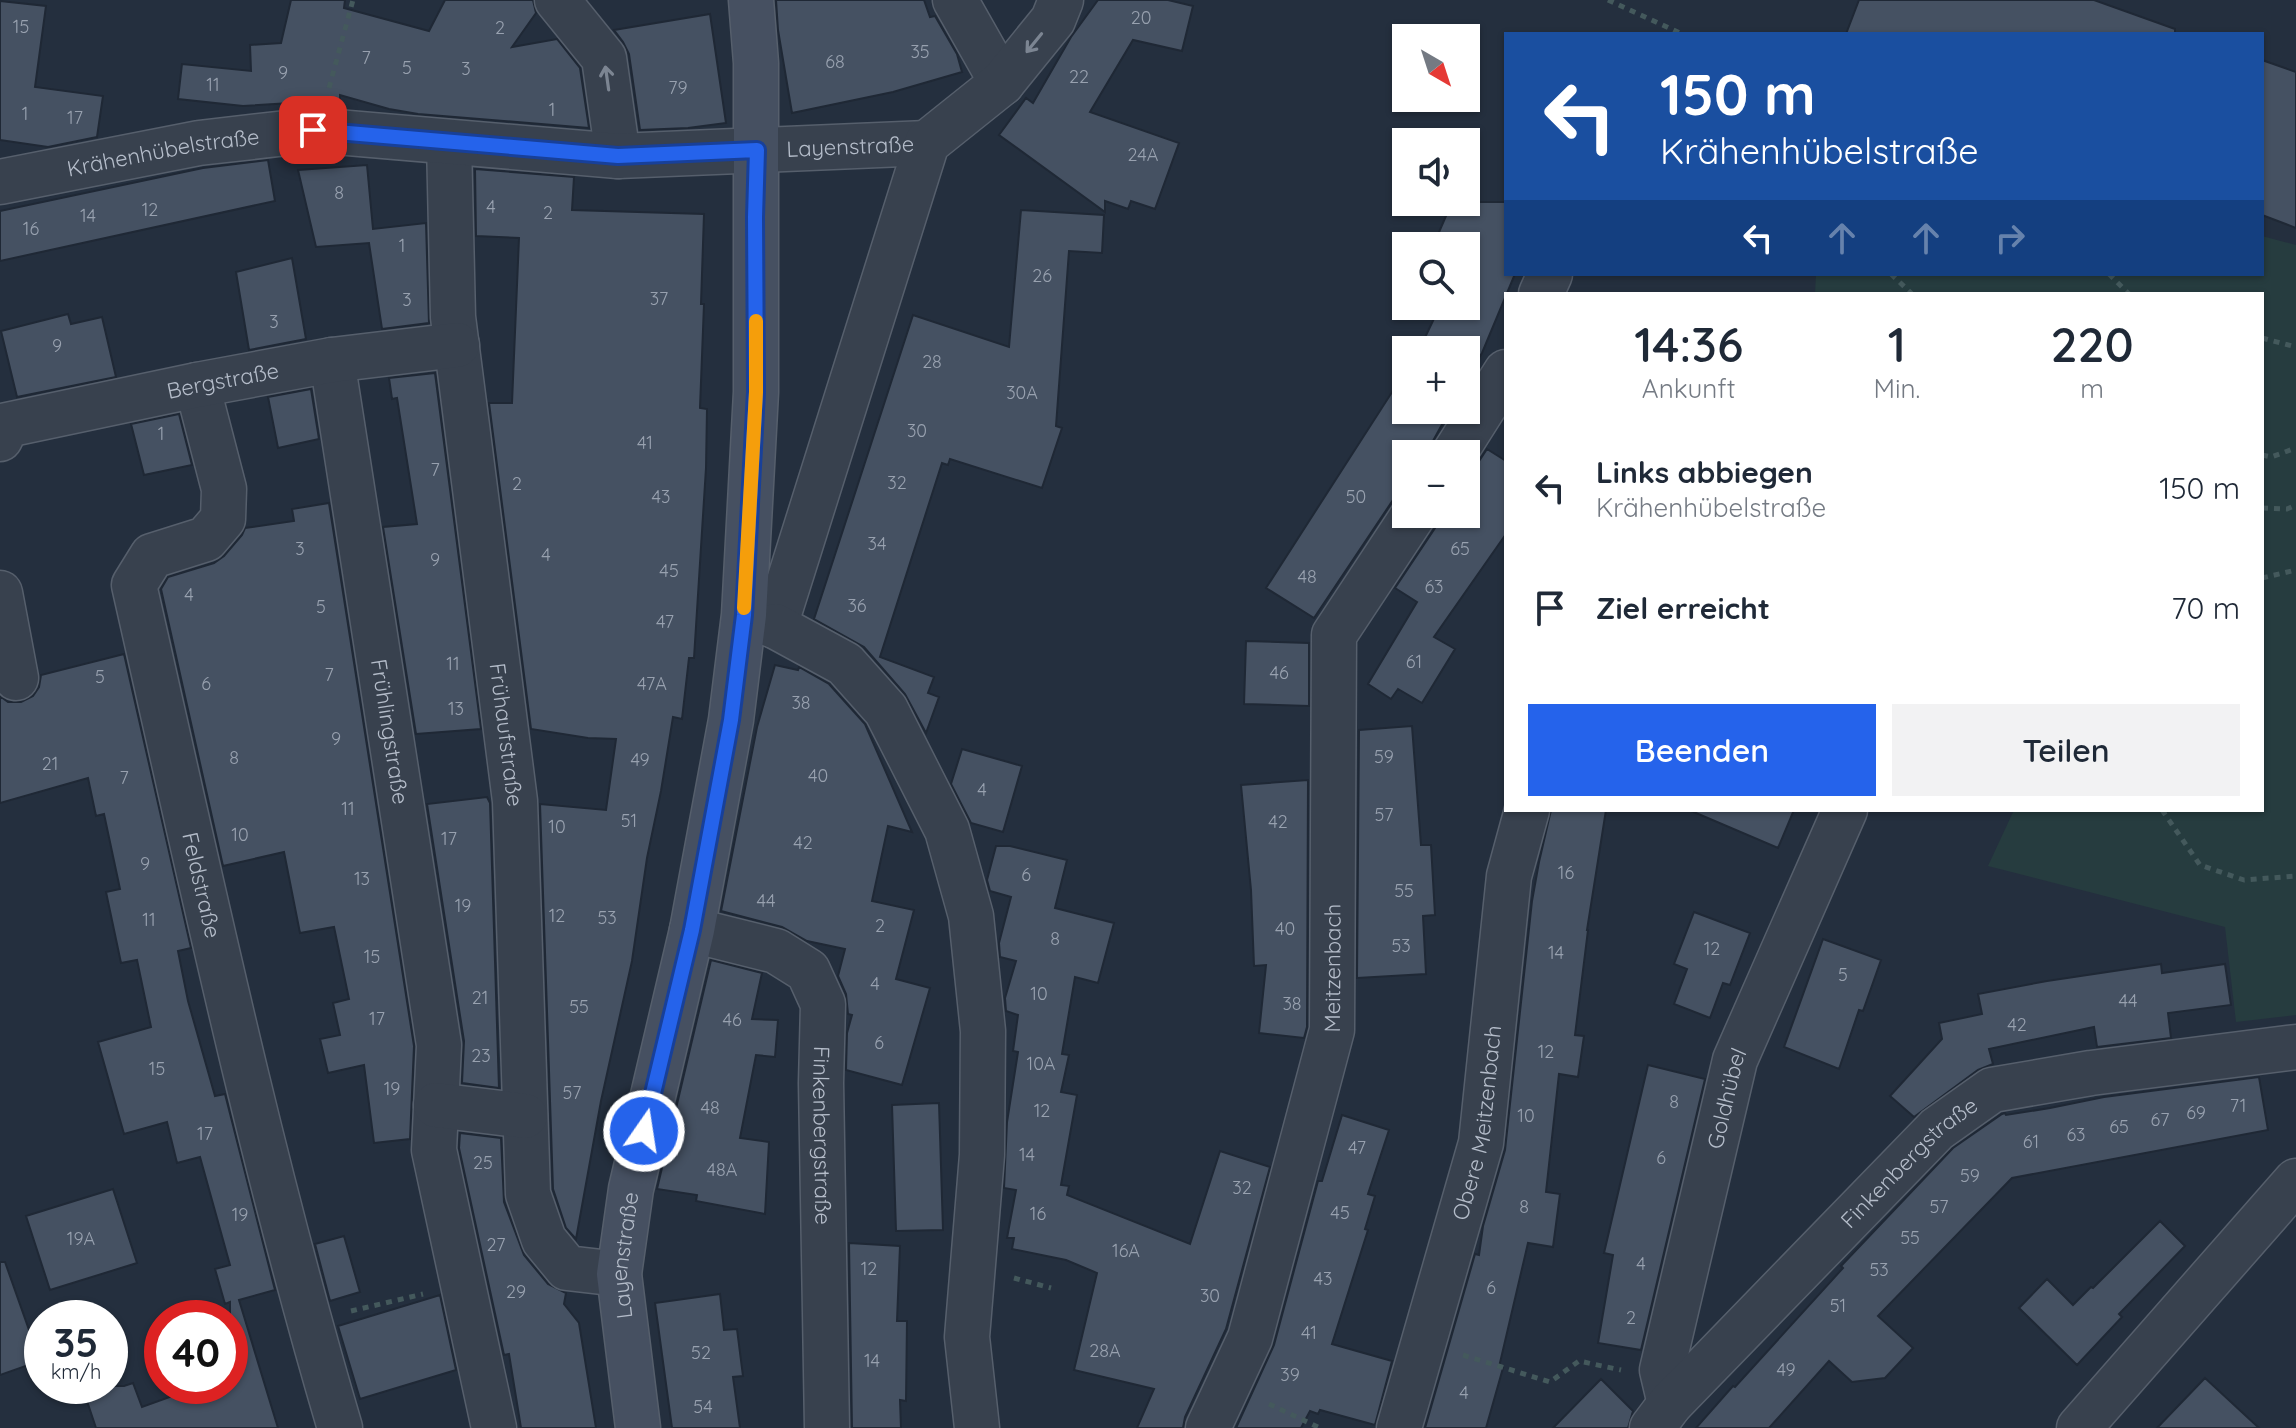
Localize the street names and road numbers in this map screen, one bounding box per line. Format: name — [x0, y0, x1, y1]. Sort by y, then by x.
street label: Krähenhübelstraße — [65, 122, 261, 183]
street label: Layenstraße — [786, 130, 915, 163]
street label: Bergstraße — [164, 356, 281, 405]
street label: Frühlingstraße — [365, 657, 415, 806]
street label: Frühaufstraße — [483, 661, 530, 808]
street label: Feldstraße — [176, 829, 227, 941]
street label: Meitzenbach — [1318, 904, 1347, 1033]
street label: Obere Meitzenbach — [1446, 1024, 1507, 1223]
street label: Goldhübel — [1701, 1043, 1753, 1152]
street label: Finkenbergstraße — [807, 1046, 837, 1225]
street label: Finkenbergstraße — [1834, 1091, 1983, 1234]
street label: Layenstraße — [605, 1190, 644, 1320]

